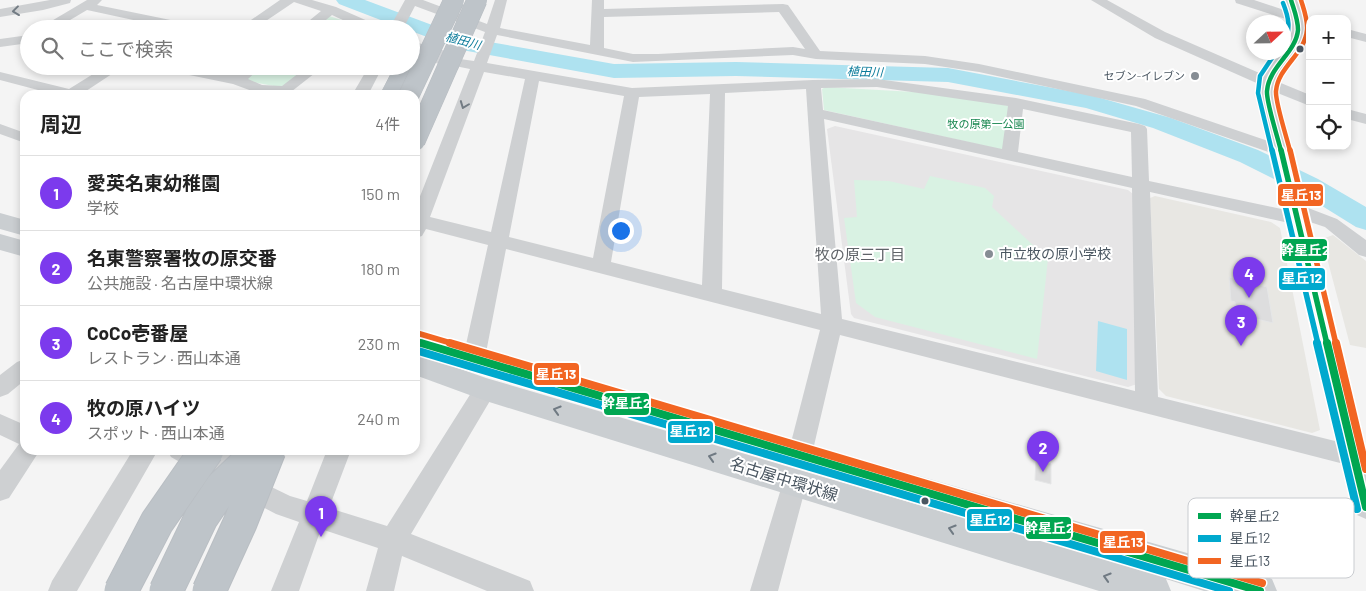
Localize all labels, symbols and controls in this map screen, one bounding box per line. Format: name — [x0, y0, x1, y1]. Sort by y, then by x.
one-way arrow — [11, 5, 19, 16]
north arrow — [1246, 15, 1291, 60]
map controls — [1306, 15, 1351, 150]
button: + — [1306, 15, 1351, 60]
search box — [20, 20, 420, 75]
water label: 植田川 — [444, 29, 484, 52]
icon: search — [38, 34, 66, 62]
text: ここで検索 — [78, 37, 173, 60]
unlabelled marker — [1295, 44, 1305, 54]
button: − — [1306, 60, 1351, 105]
water label: 植田川 — [847, 63, 885, 79]
place label: セブン-イレブン — [1104, 69, 1185, 82]
marker: セブン-イレブン — [1189, 70, 1201, 82]
one-way arrow — [460, 100, 470, 109]
button: locate — [1306, 105, 1351, 150]
text: 周辺 — [40, 111, 82, 136]
text: 4件 — [375, 114, 400, 133]
park label: 牧の原第一公園 — [948, 117, 1025, 130]
text: 愛英名東幼稚園 — [87, 171, 220, 194]
line badge: 星丘13 — [1277, 183, 1324, 207]
text: 1 — [53, 184, 59, 203]
text: 150 m — [361, 184, 400, 203]
text: 星丘13 — [1281, 186, 1321, 203]
text: 学校 — [87, 198, 119, 217]
your location — [608, 218, 634, 244]
line badge: 幹星丘2 — [1281, 238, 1328, 262]
text: 幹星丘2 — [1280, 241, 1330, 258]
district label: 牧の原三丁目 — [815, 245, 905, 263]
place label: 市立牧の原小学校 — [999, 245, 1111, 262]
text: 名東警察署牧の原交番 — [87, 246, 277, 269]
marker: 市立牧の原小学校 — [983, 248, 995, 260]
pin: 4 — [1233, 257, 1265, 298]
text: 2 — [52, 259, 60, 278]
text: 180 m — [361, 259, 400, 278]
line badge: 星丘12 — [1278, 267, 1326, 291]
text: 星丘12 — [1282, 269, 1323, 286]
text: 公共施設 · 名古屋中環状線 — [87, 273, 273, 292]
pin: 3 — [1225, 305, 1257, 346]
text: CoCo壱番屋 — [87, 321, 188, 344]
text: 3 — [52, 334, 60, 353]
text: 230 m — [358, 334, 400, 353]
text: レストラン · 西山本通 — [87, 348, 241, 367]
line badge: 星丘13 — [533, 362, 580, 386]
text: 星丘13 — [536, 365, 576, 382]
line badge: 幹星丘2 — [603, 392, 650, 416]
text: 幹星丘2 — [601, 394, 651, 411]
text: 牧の原ハイツ — [87, 396, 201, 419]
one-way arrow — [553, 406, 561, 416]
text: 4 — [51, 409, 61, 428]
text: 240 m — [357, 409, 400, 428]
line badge: 星丘12 — [667, 420, 714, 444]
text: 星丘12 — [670, 422, 711, 439]
text: スポット · 西山本通 — [87, 423, 225, 442]
pin: 2 — [1027, 431, 1059, 472]
one-way arrow — [709, 453, 717, 463]
street label: 名古屋中環状線 — [728, 453, 840, 504]
pin: 1 — [305, 496, 337, 537]
unlabelled marker — [920, 496, 930, 506]
legend — [1188, 498, 1354, 578]
text: 幹星丘2 — [1230, 507, 1280, 524]
line badge: 星丘12 — [966, 508, 1013, 532]
text: 星丘12 — [970, 511, 1011, 528]
line badge: 幹星丘2 — [1025, 516, 1072, 540]
text: 幹星丘2 — [1024, 519, 1074, 536]
one-way arrow — [948, 525, 956, 535]
text: 星丘12 — [1230, 529, 1270, 546]
line badge: 星丘13 — [1099, 530, 1146, 554]
text: 星丘13 — [1103, 533, 1143, 550]
text: 星丘13 — [1230, 552, 1270, 569]
one-way arrow — [1104, 572, 1112, 582]

